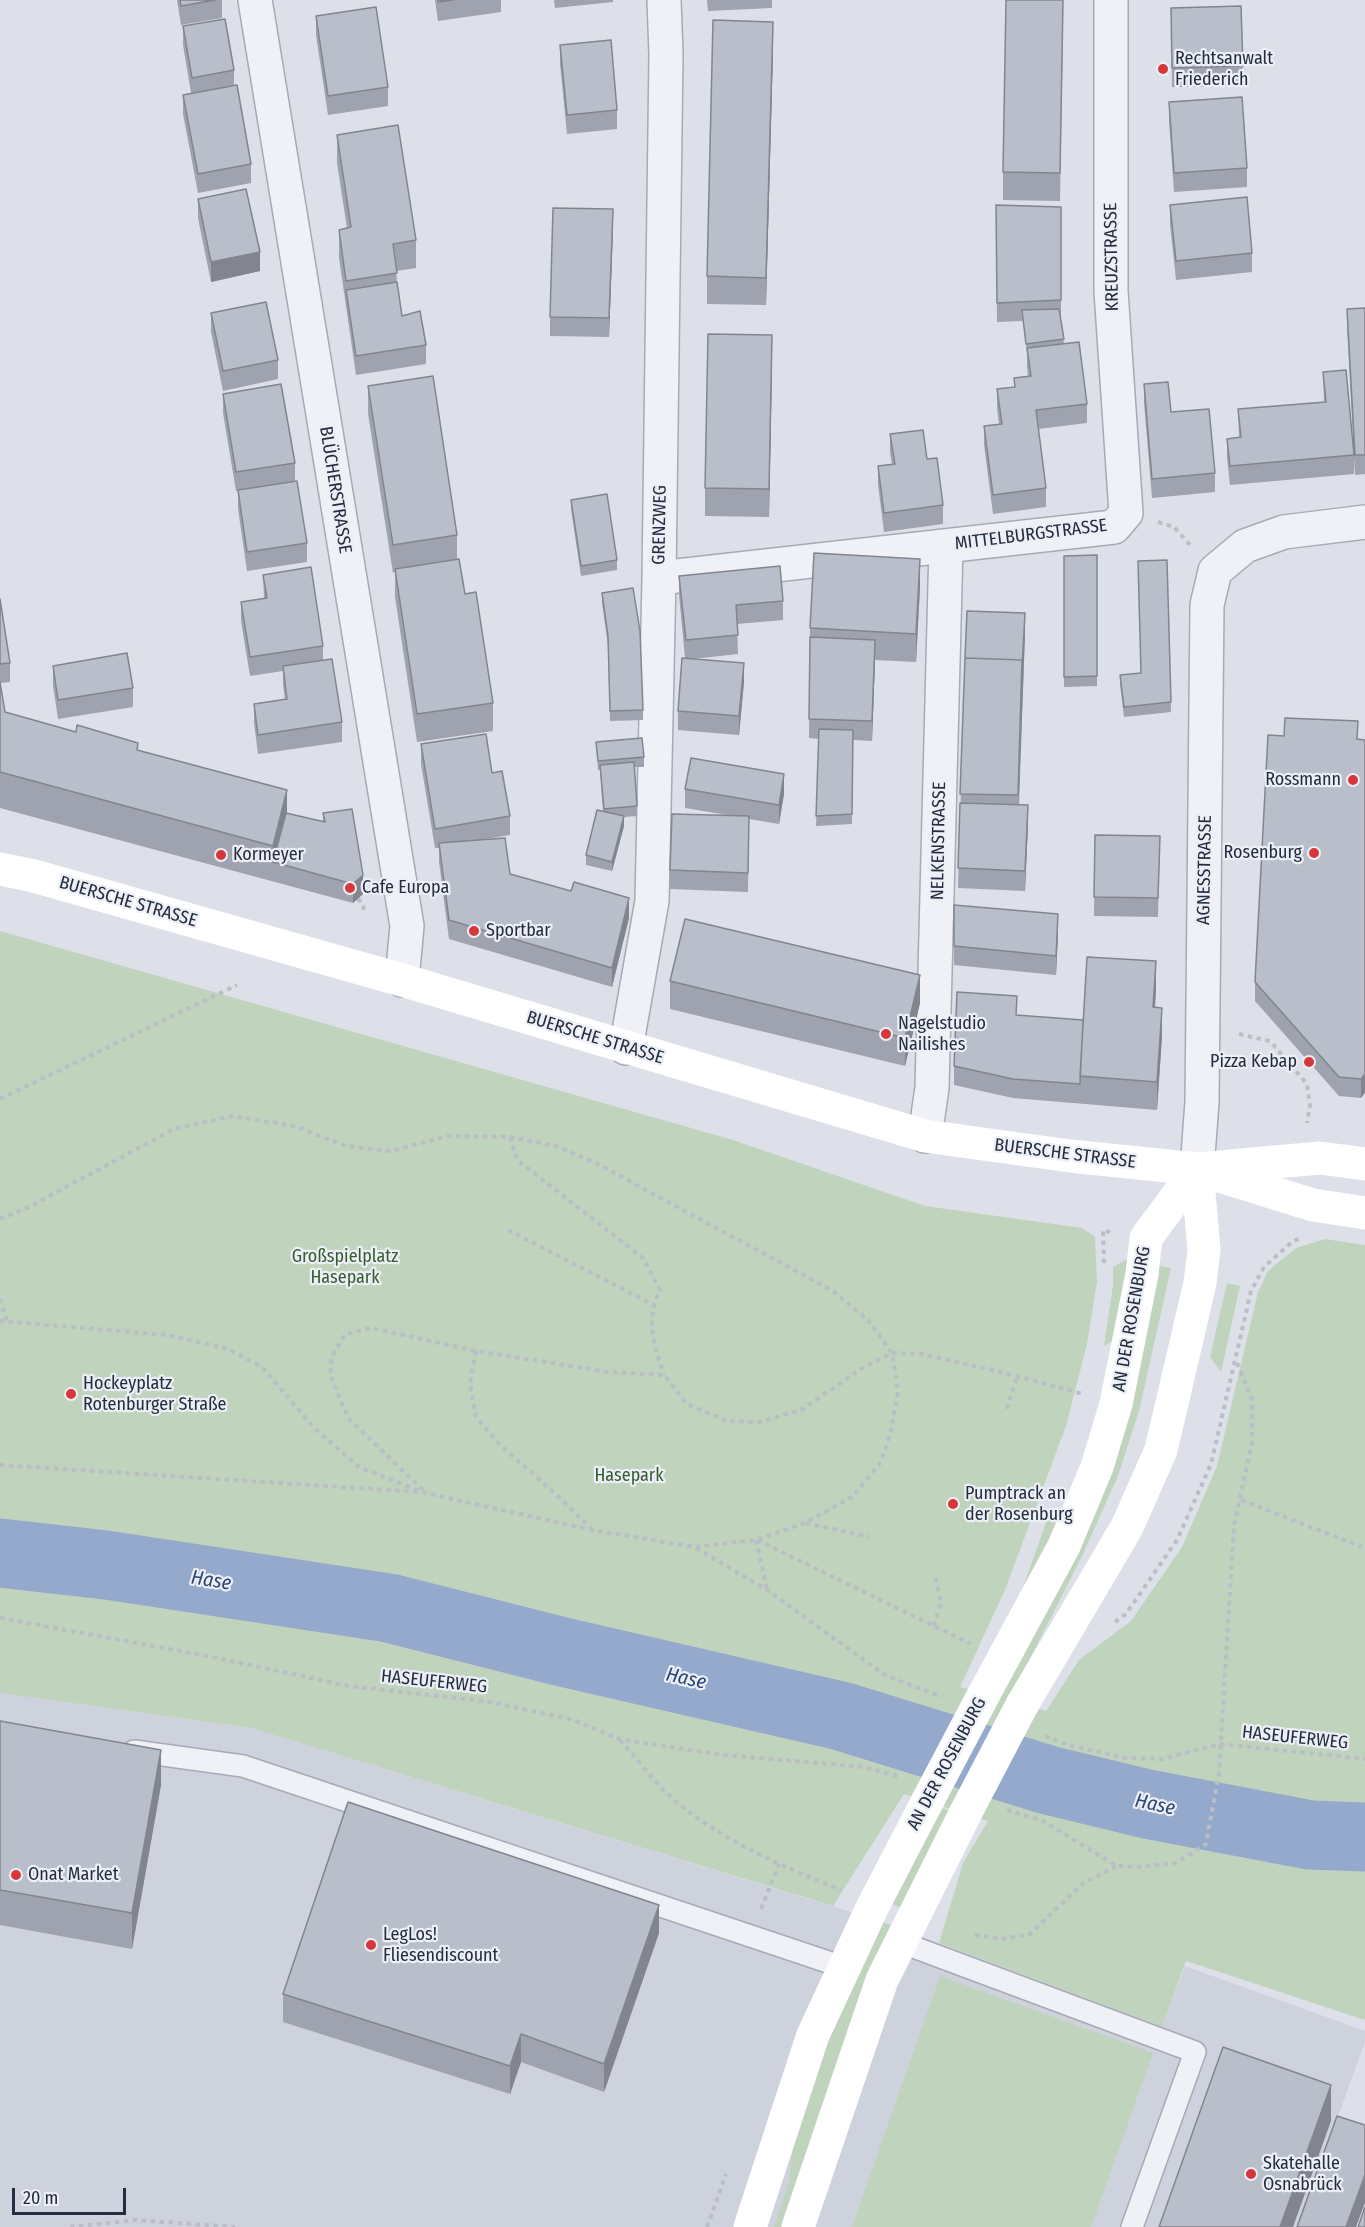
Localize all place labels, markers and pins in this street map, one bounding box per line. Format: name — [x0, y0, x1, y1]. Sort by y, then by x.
place label: Rechtsanwalt Friederich — [1175, 48, 1273, 90]
marker: Rechtsanwalt Friederich — [1156, 62, 1170, 76]
place label: Rossmann — [1265, 769, 1341, 791]
marker: Rossmann — [1346, 773, 1360, 787]
place label: Rosenburg — [1223, 842, 1302, 864]
place label: Kormeyer — [233, 844, 304, 866]
marker: Rosenburg — [1307, 846, 1321, 860]
marker: Kormeyer — [214, 848, 228, 862]
place label: Cafe Europa — [362, 877, 449, 899]
marker: Cafe Europa — [343, 881, 357, 895]
place label: Sportbar — [486, 920, 551, 942]
marker: Sportbar — [467, 924, 481, 938]
place label: Nagelstudio Nailishes — [898, 1013, 986, 1056]
marker: Nagelstudio Nailishes — [879, 1027, 893, 1041]
place label: Pizza Kebap — [1210, 1051, 1297, 1073]
marker: Pizza Kebap — [1302, 1055, 1316, 1069]
place label: Hockeyplatz Rotenburger Straße — [83, 1373, 226, 1416]
marker: Hockeyplatz Rotenburger Straße — [64, 1387, 78, 1401]
place label: Pumptrack an der Rosenburg — [965, 1483, 1073, 1526]
marker: Pumptrack an der Rosenburg — [946, 1497, 960, 1511]
place label: Onat Market — [28, 1864, 119, 1886]
marker: Onat Market — [9, 1868, 23, 1882]
place label: LegLos! Fliesendiscount — [383, 1924, 498, 1966]
marker: LegLos! Fliesendiscount — [364, 1938, 378, 1952]
place label: Skatehalle Osnabrück — [1263, 2153, 1342, 2196]
marker: Skatehalle Osnabrück — [1244, 2167, 1258, 2181]

